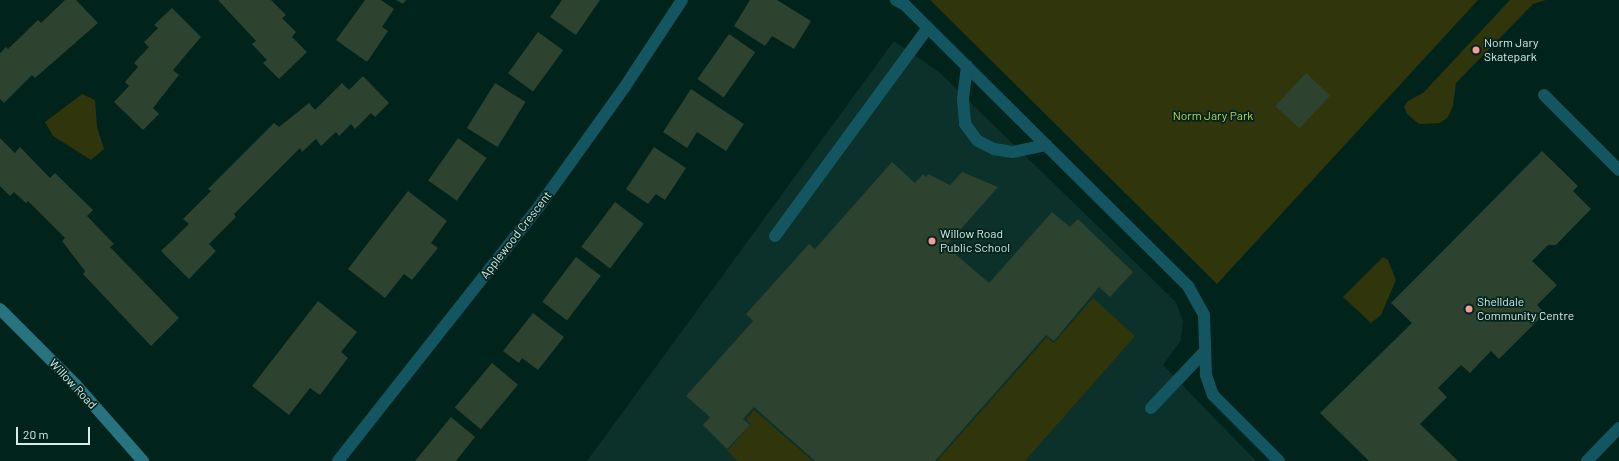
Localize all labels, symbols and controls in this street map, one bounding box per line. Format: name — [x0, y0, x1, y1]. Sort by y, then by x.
place label: Norm Jary Skatepark — [1484, 36, 1539, 64]
marker: Norm Jary Skatepark — [1471, 45, 1481, 55]
park label: Norm Jary Park — [1173, 109, 1253, 123]
street label: Applewood Crescent — [477, 188, 555, 282]
place label: Willow Road Public School — [940, 227, 1010, 255]
marker: Willow Road Public School — [927, 236, 937, 246]
place label: Shelldale Community Centre — [1477, 295, 1574, 323]
marker: Shelldale Community Centre — [1464, 304, 1474, 314]
street label: Willow Road — [46, 356, 100, 412]
scale bar — [18, 419, 92, 445]
text: 20 m — [23, 427, 49, 441]

